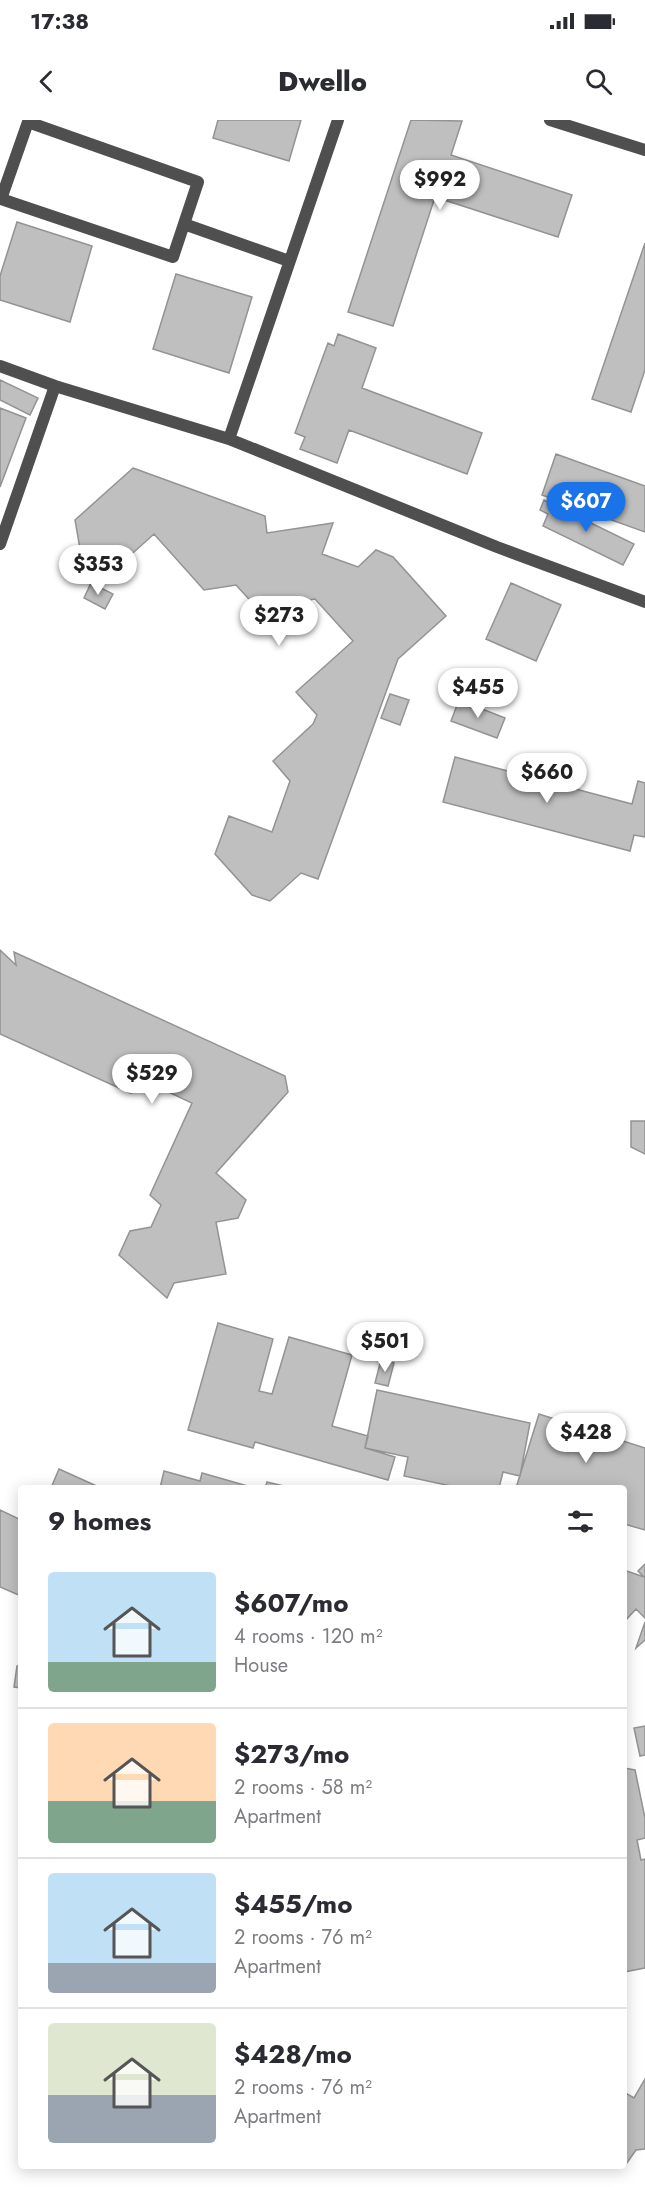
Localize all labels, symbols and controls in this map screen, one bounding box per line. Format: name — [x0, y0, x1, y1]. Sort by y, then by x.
text: 17:38 — [30, 5, 89, 37]
text: Dwello — [278, 62, 367, 101]
icon: back — [30, 65, 63, 98]
icon: search — [582, 65, 615, 98]
pin: $992 — [404, 160, 476, 211]
text: $992 — [414, 165, 466, 194]
pin: $607 — [550, 482, 622, 533]
text: $607 — [560, 487, 612, 516]
pin: $353 — [62, 545, 134, 596]
text: $353 — [73, 550, 123, 579]
pin: $273 — [243, 596, 315, 647]
text: $273 — [254, 601, 304, 630]
pin: $455 — [442, 668, 514, 719]
text: $455 — [452, 673, 504, 702]
pin: $660 — [511, 753, 583, 804]
text: $660 — [521, 758, 573, 787]
pin: $529 — [116, 1054, 188, 1105]
text: $529 — [126, 1059, 178, 1088]
pin: $501 — [349, 1322, 421, 1373]
text: $501 — [361, 1327, 409, 1356]
pin: $428 — [550, 1413, 622, 1464]
text: $428 — [560, 1418, 612, 1447]
text: 9 homes — [48, 1502, 151, 1540]
icon: filters — [564, 1505, 597, 1538]
text: $607/mo — [234, 1584, 349, 1622]
icon: home — [96, 1596, 168, 1668]
text: 4 rooms · 120 m² — [234, 1622, 383, 1651]
text: House — [234, 1651, 288, 1680]
text: $273/mo — [234, 1735, 349, 1773]
icon: home — [96, 1747, 168, 1819]
text: 2 rooms · 58 m² — [234, 1773, 372, 1802]
text: Apartment — [234, 1802, 321, 1831]
text: $455/mo — [234, 1885, 353, 1923]
icon: home — [96, 1897, 168, 1969]
text: 2 rooms · 76 m² — [234, 1923, 372, 1952]
text: Apartment — [234, 1952, 321, 1981]
text: $428/mo — [234, 2035, 352, 2073]
icon: home — [96, 2047, 168, 2119]
text: 2 rooms · 76 m² — [234, 2073, 372, 2102]
text: Apartment — [234, 2102, 321, 2131]

